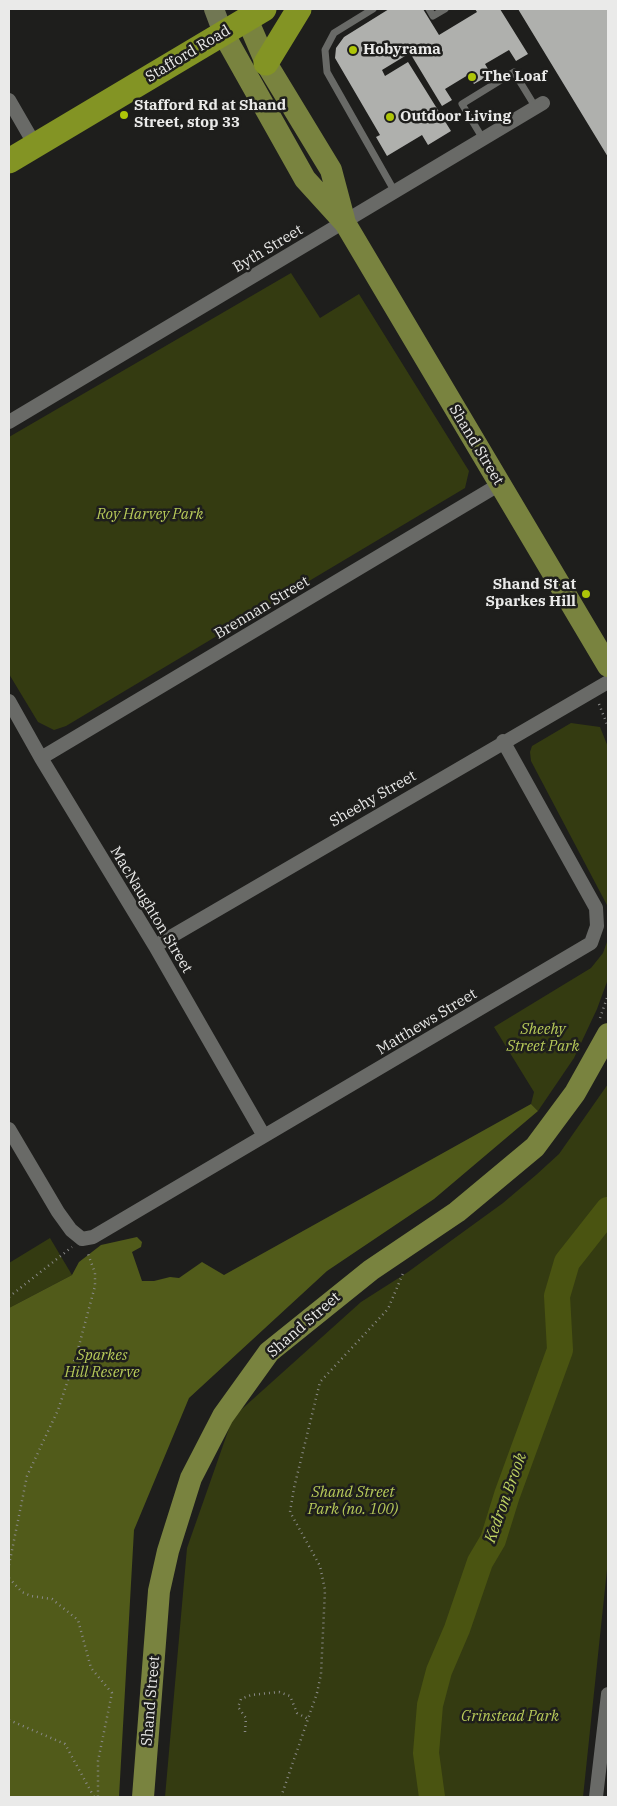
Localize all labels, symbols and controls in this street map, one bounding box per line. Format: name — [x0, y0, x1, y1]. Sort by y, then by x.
street label: Stafford Road — [142, 22, 234, 86]
place label: Hobyrama — [363, 41, 441, 59]
marker: Hobyrama — [347, 44, 359, 56]
place label: The Loaf — [482, 68, 547, 86]
marker: The Loaf — [466, 71, 478, 83]
place label: Stafford Rd at Shand Street, stop 33 — [134, 97, 286, 132]
place label: Outdoor Living — [400, 108, 511, 126]
marker: Stafford Rd at Shand Street, stop 33 — [118, 109, 130, 121]
marker: Outdoor Living — [384, 111, 396, 123]
street label: Byth Street — [230, 221, 306, 277]
street label: Shand Street — [445, 401, 507, 489]
park label: Roy Harvey Park — [97, 506, 203, 524]
street label: Brennan Street — [211, 573, 313, 643]
place label: Shand St at Sparkes Hill — [485, 576, 576, 611]
marker: Shand St at Sparkes Hill — [580, 588, 592, 600]
street label: Sheehy Street — [326, 767, 420, 831]
street label: MacNaughton Street — [106, 843, 196, 977]
street label: Matthews Street — [374, 985, 480, 1059]
park label: Sheehy Street Park — [506, 1021, 580, 1056]
street label: Shand Street — [264, 1288, 344, 1362]
park label: Sparkes Hill Reserve — [64, 1347, 140, 1382]
water label: Kedron Brook — [481, 1450, 531, 1546]
park label: Shand Street Park (no. 100) — [308, 1484, 398, 1519]
street label: Shand Street — [138, 1655, 164, 1747]
park label: Grinstead Park — [461, 1708, 559, 1726]

